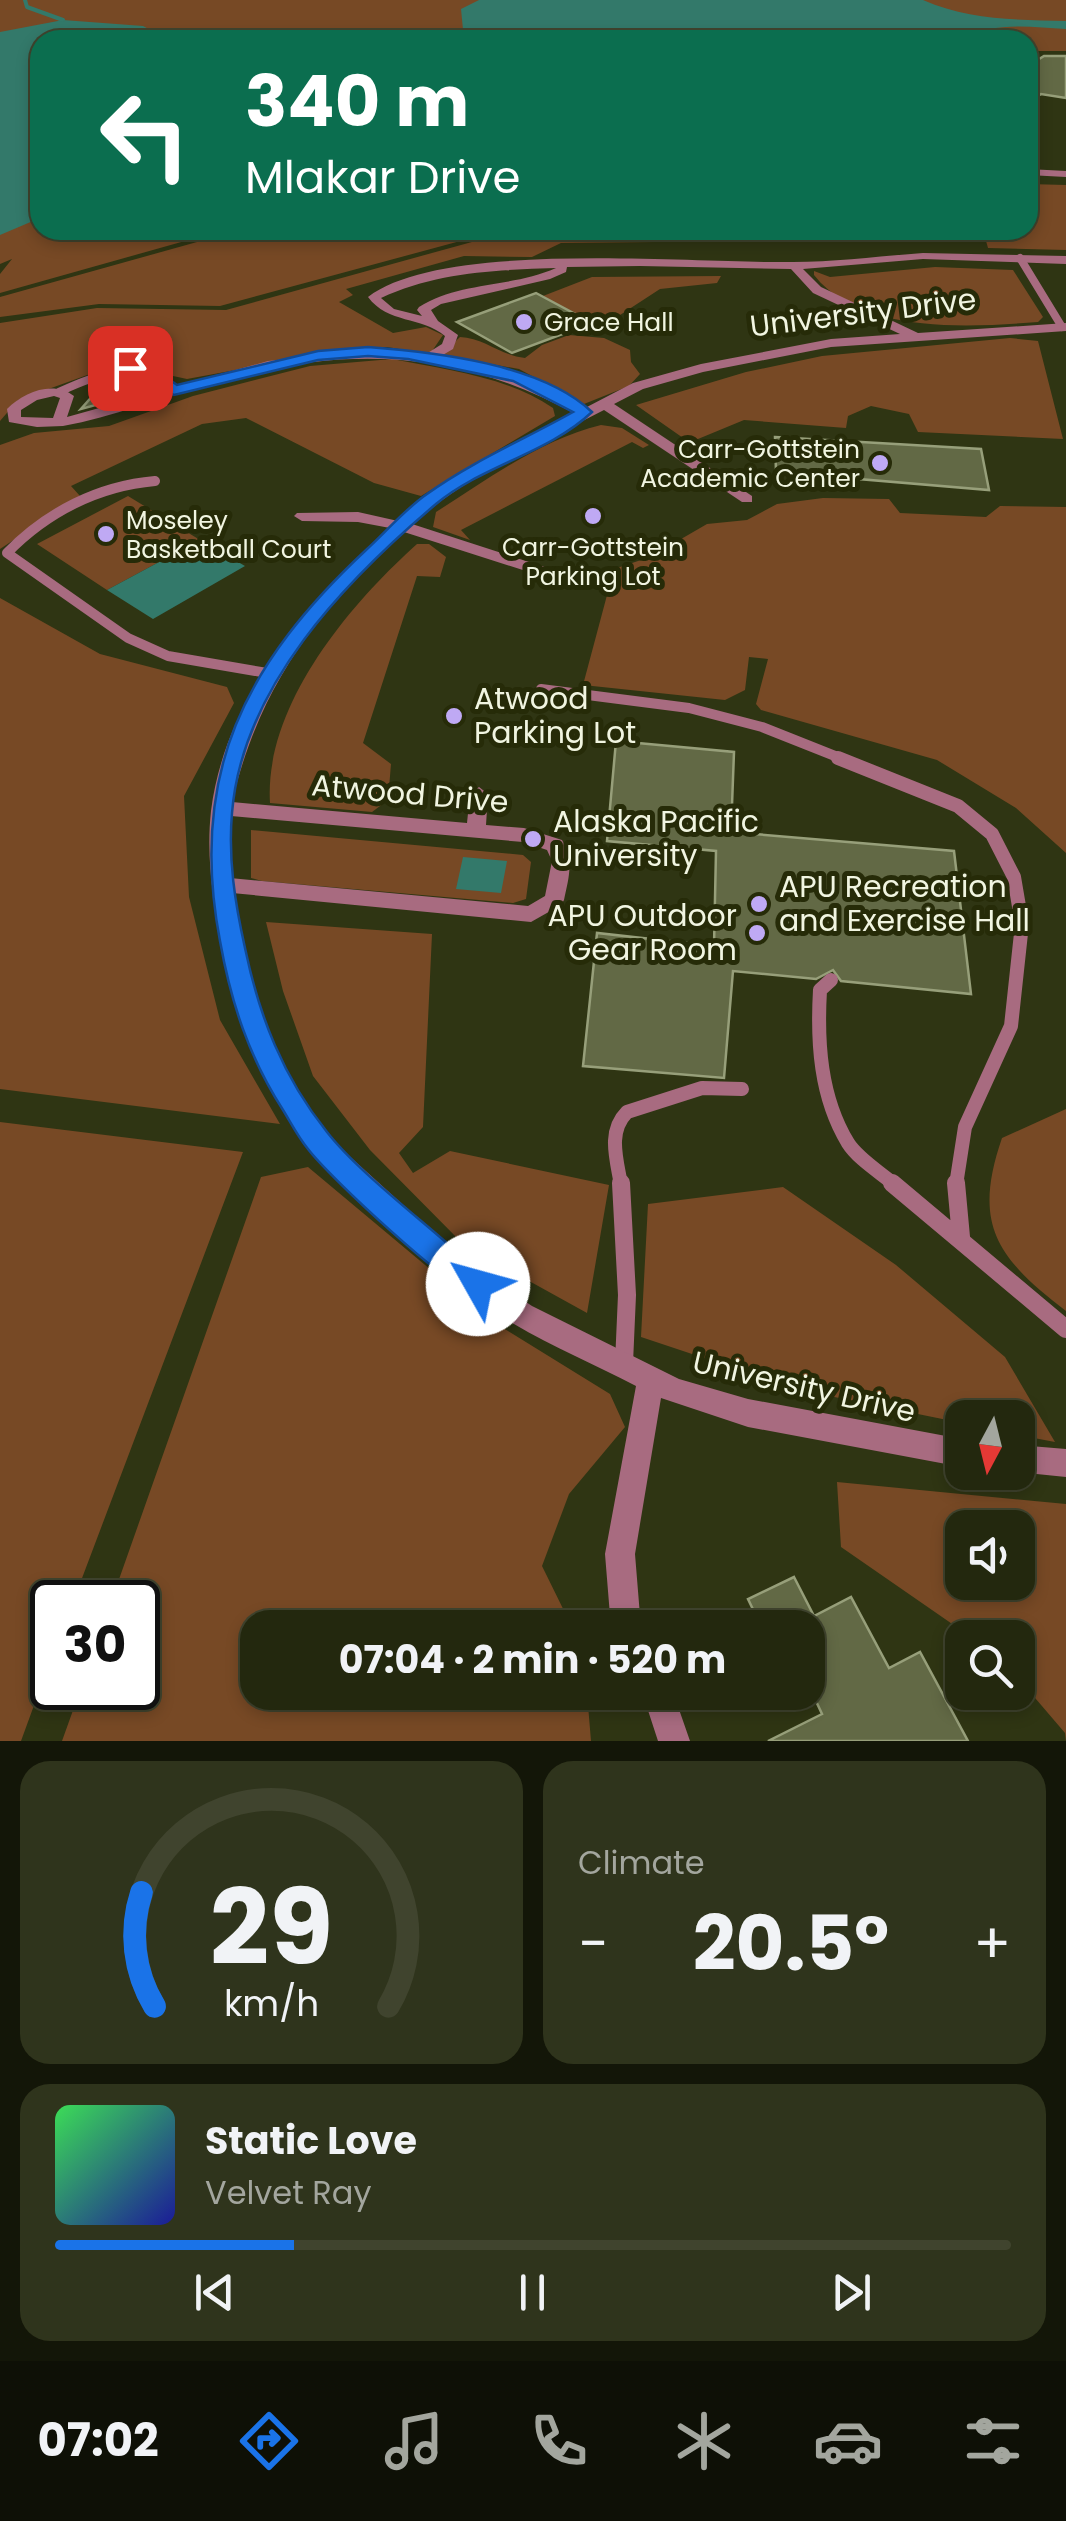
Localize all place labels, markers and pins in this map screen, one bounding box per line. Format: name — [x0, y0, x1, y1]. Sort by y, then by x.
place label: Grace Hall — [544, 305, 674, 340]
marker: Grace Hall — [513, 311, 535, 333]
pin — [88, 326, 173, 411]
place label: Carr-Gottstein Academic Center — [640, 432, 860, 496]
marker: Carr-Gottstein Academic Center — [869, 452, 891, 474]
place label: Moseley Basketball Court — [126, 503, 331, 567]
marker: Carr-Gottstein Parking Lot — [582, 505, 604, 527]
marker: Moseley Basketball Court — [95, 523, 117, 545]
place label: Carr-Gottstein Parking Lot — [502, 530, 684, 594]
place label: Atwood Parking Lot — [474, 677, 636, 754]
marker: Atwood Parking Lot — [443, 705, 465, 727]
place label: Alaska Pacific University — [553, 800, 759, 877]
marker: Alaska Pacific University — [522, 828, 544, 850]
place label: APU Recreation and Exercise Hall — [779, 865, 1030, 942]
marker: APU Recreation and Exercise Hall — [748, 893, 770, 915]
place label: APU Outdoor Gear Room — [548, 894, 737, 971]
marker: APU Outdoor Gear Room — [746, 922, 768, 944]

